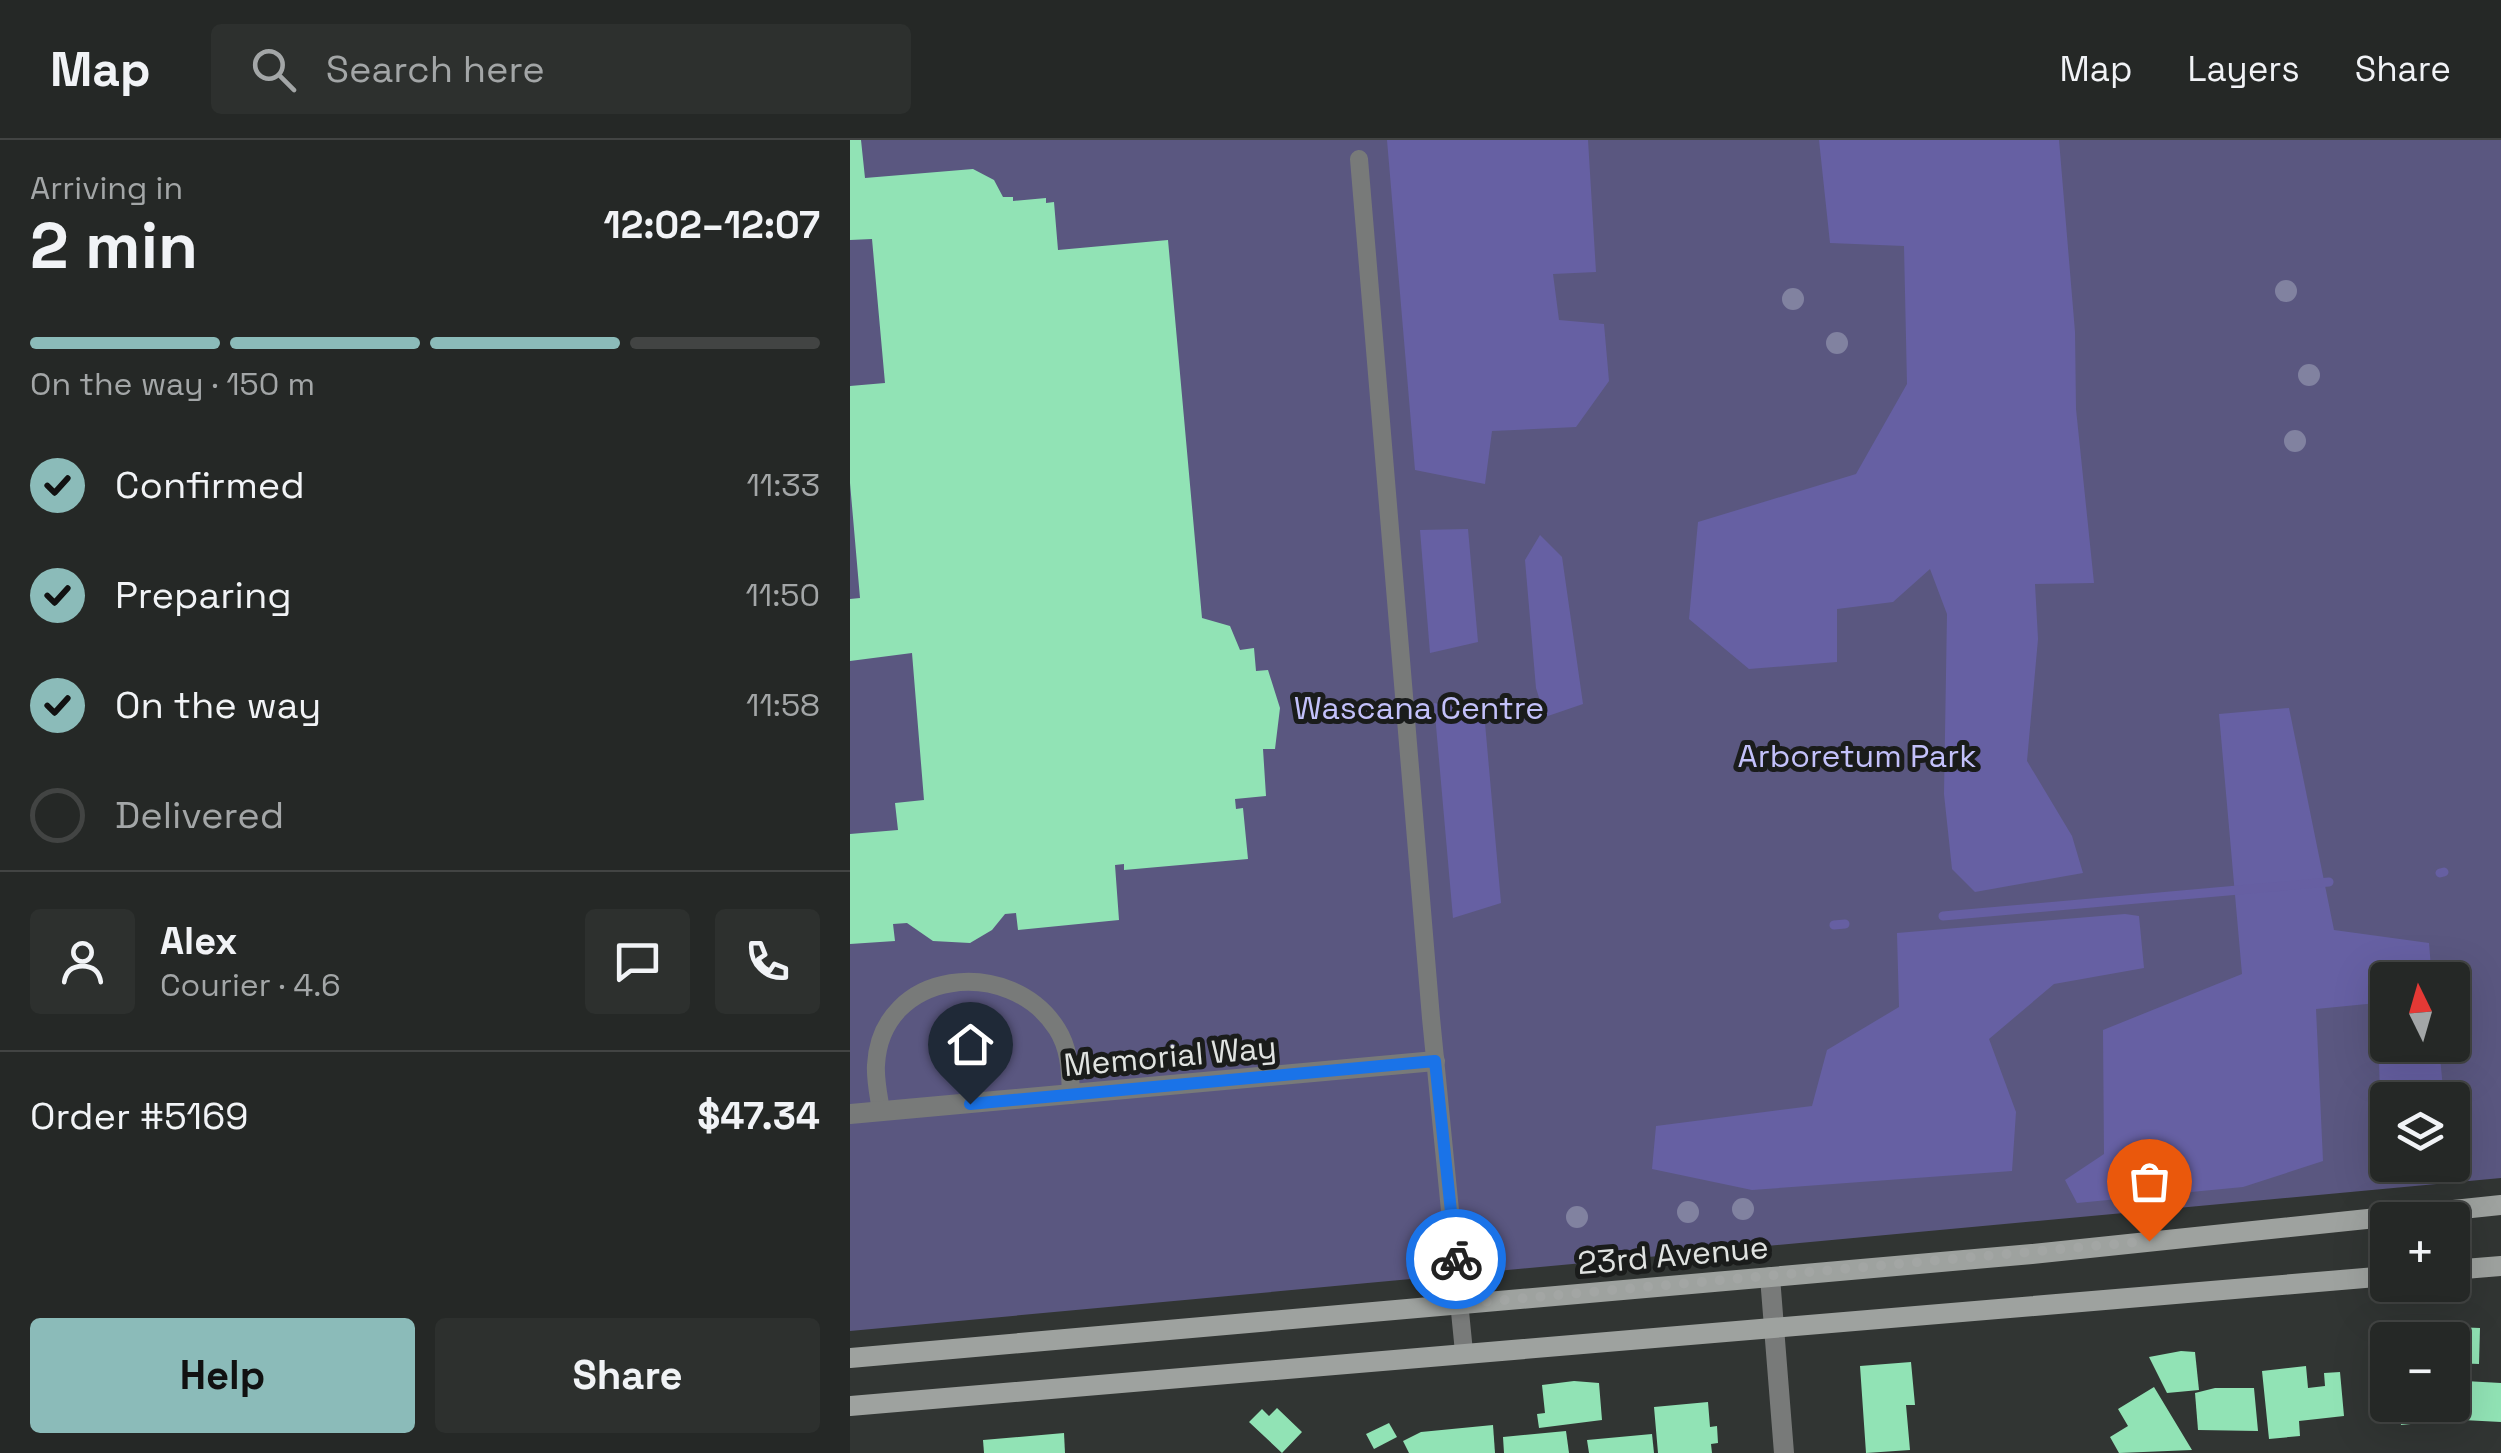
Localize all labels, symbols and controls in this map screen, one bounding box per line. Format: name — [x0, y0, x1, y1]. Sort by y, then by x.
search box — [211, 24, 911, 114]
text: Map — [50, 39, 151, 100]
icon: search — [246, 42, 301, 97]
text: Search here — [326, 45, 545, 93]
text: Map — [2059, 47, 2132, 91]
text: Layers — [2187, 47, 2300, 91]
text: Share — [2355, 47, 2451, 91]
text: Arriving in — [30, 168, 183, 208]
text: 12:02–12:07 — [604, 201, 820, 249]
text: 2 min — [30, 204, 198, 287]
text: On the way · 150 m — [30, 364, 315, 404]
icon: check — [30, 458, 85, 513]
text: Confirmed — [115, 461, 305, 509]
text: 11:33 — [746, 465, 820, 505]
icon: check — [30, 568, 85, 623]
text: Preparing — [115, 571, 292, 619]
text: 11:50 — [745, 575, 820, 615]
icon: check — [30, 678, 85, 733]
text: On the way — [115, 681, 321, 729]
text: 11:58 — [746, 685, 820, 725]
park label: Wascana Centre — [1294, 688, 1544, 728]
park label: Arboretum Park — [1737, 736, 1977, 776]
text: Delivered — [115, 791, 284, 839]
button: person — [30, 909, 135, 1014]
button: chat — [585, 909, 690, 1014]
button: phone — [715, 909, 820, 1014]
text: Alex — [160, 917, 237, 965]
north arrow — [2370, 962, 2470, 1062]
map controls — [2370, 962, 2470, 1422]
text: Courier · 4.6 — [160, 965, 341, 1005]
pin — [928, 1002, 1013, 1105]
icon: home — [943, 1017, 998, 1072]
street label: Memorial Way — [1062, 1027, 1278, 1085]
button: layers — [2370, 1082, 2470, 1182]
text: Order #5169 — [30, 1092, 249, 1140]
text: $47.34 — [697, 1092, 820, 1140]
pin — [2107, 1139, 2192, 1242]
icon: bag — [2122, 1154, 2177, 1209]
button: + — [2370, 1202, 2470, 1302]
courier — [1406, 1209, 1506, 1309]
street label: 23rd Avenue — [1576, 1227, 1770, 1283]
icon: bike — [1429, 1232, 1484, 1287]
button: Help — [30, 1318, 415, 1433]
button: Share — [435, 1318, 820, 1433]
button: − — [2370, 1322, 2470, 1422]

